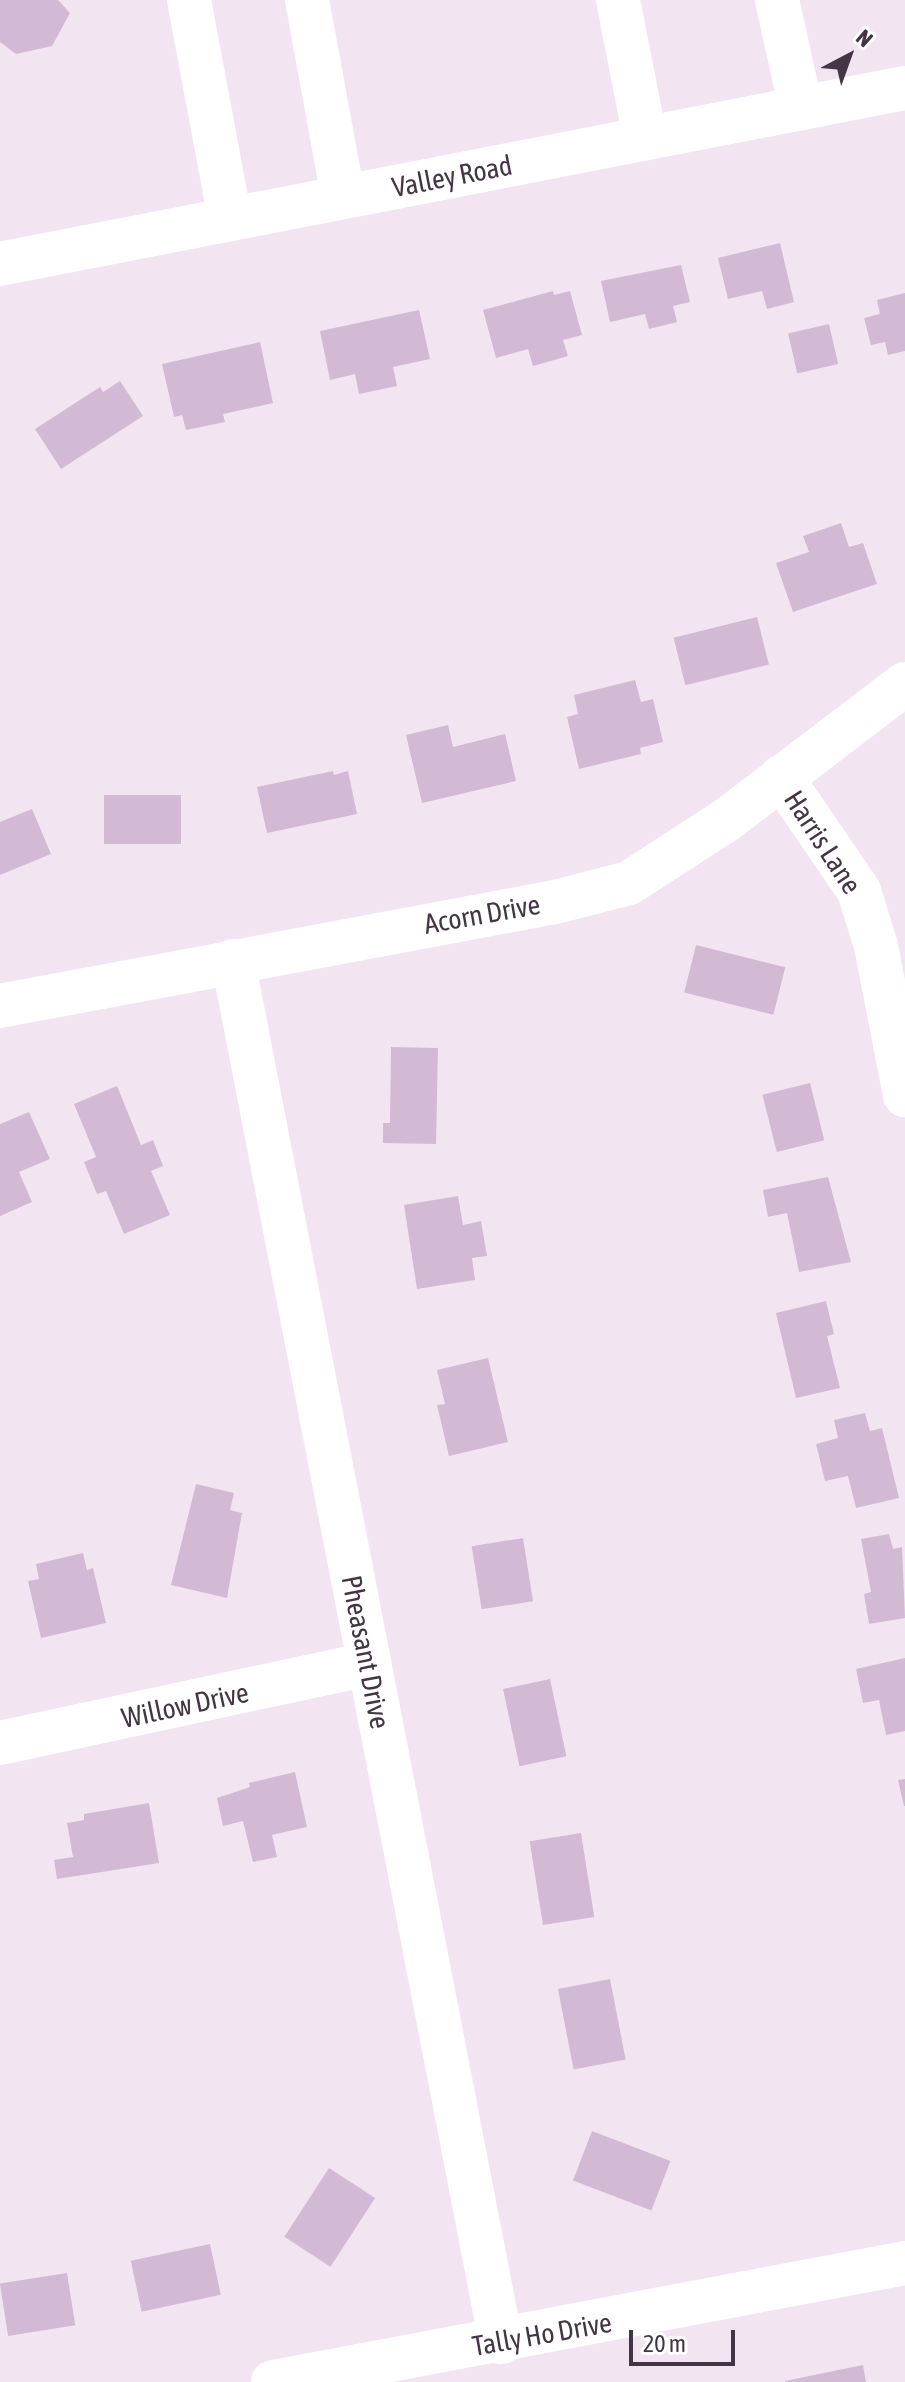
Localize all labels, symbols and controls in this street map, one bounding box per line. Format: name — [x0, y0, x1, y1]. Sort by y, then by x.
north arrow — [809, 16, 889, 96]
text: N — [851, 24, 878, 52]
street label: Valley Road — [389, 148, 515, 204]
street label: Harris Lane — [777, 784, 869, 900]
street label: Acorn Drive — [421, 887, 543, 941]
street label: Pheasant Drive — [335, 1572, 397, 1732]
street label: Willow Drive — [118, 1675, 252, 1735]
street label: Tally Ho Drive — [470, 2305, 614, 2363]
scale bar — [633, 2314, 739, 2364]
text: 20 m — [643, 2330, 686, 2357]

